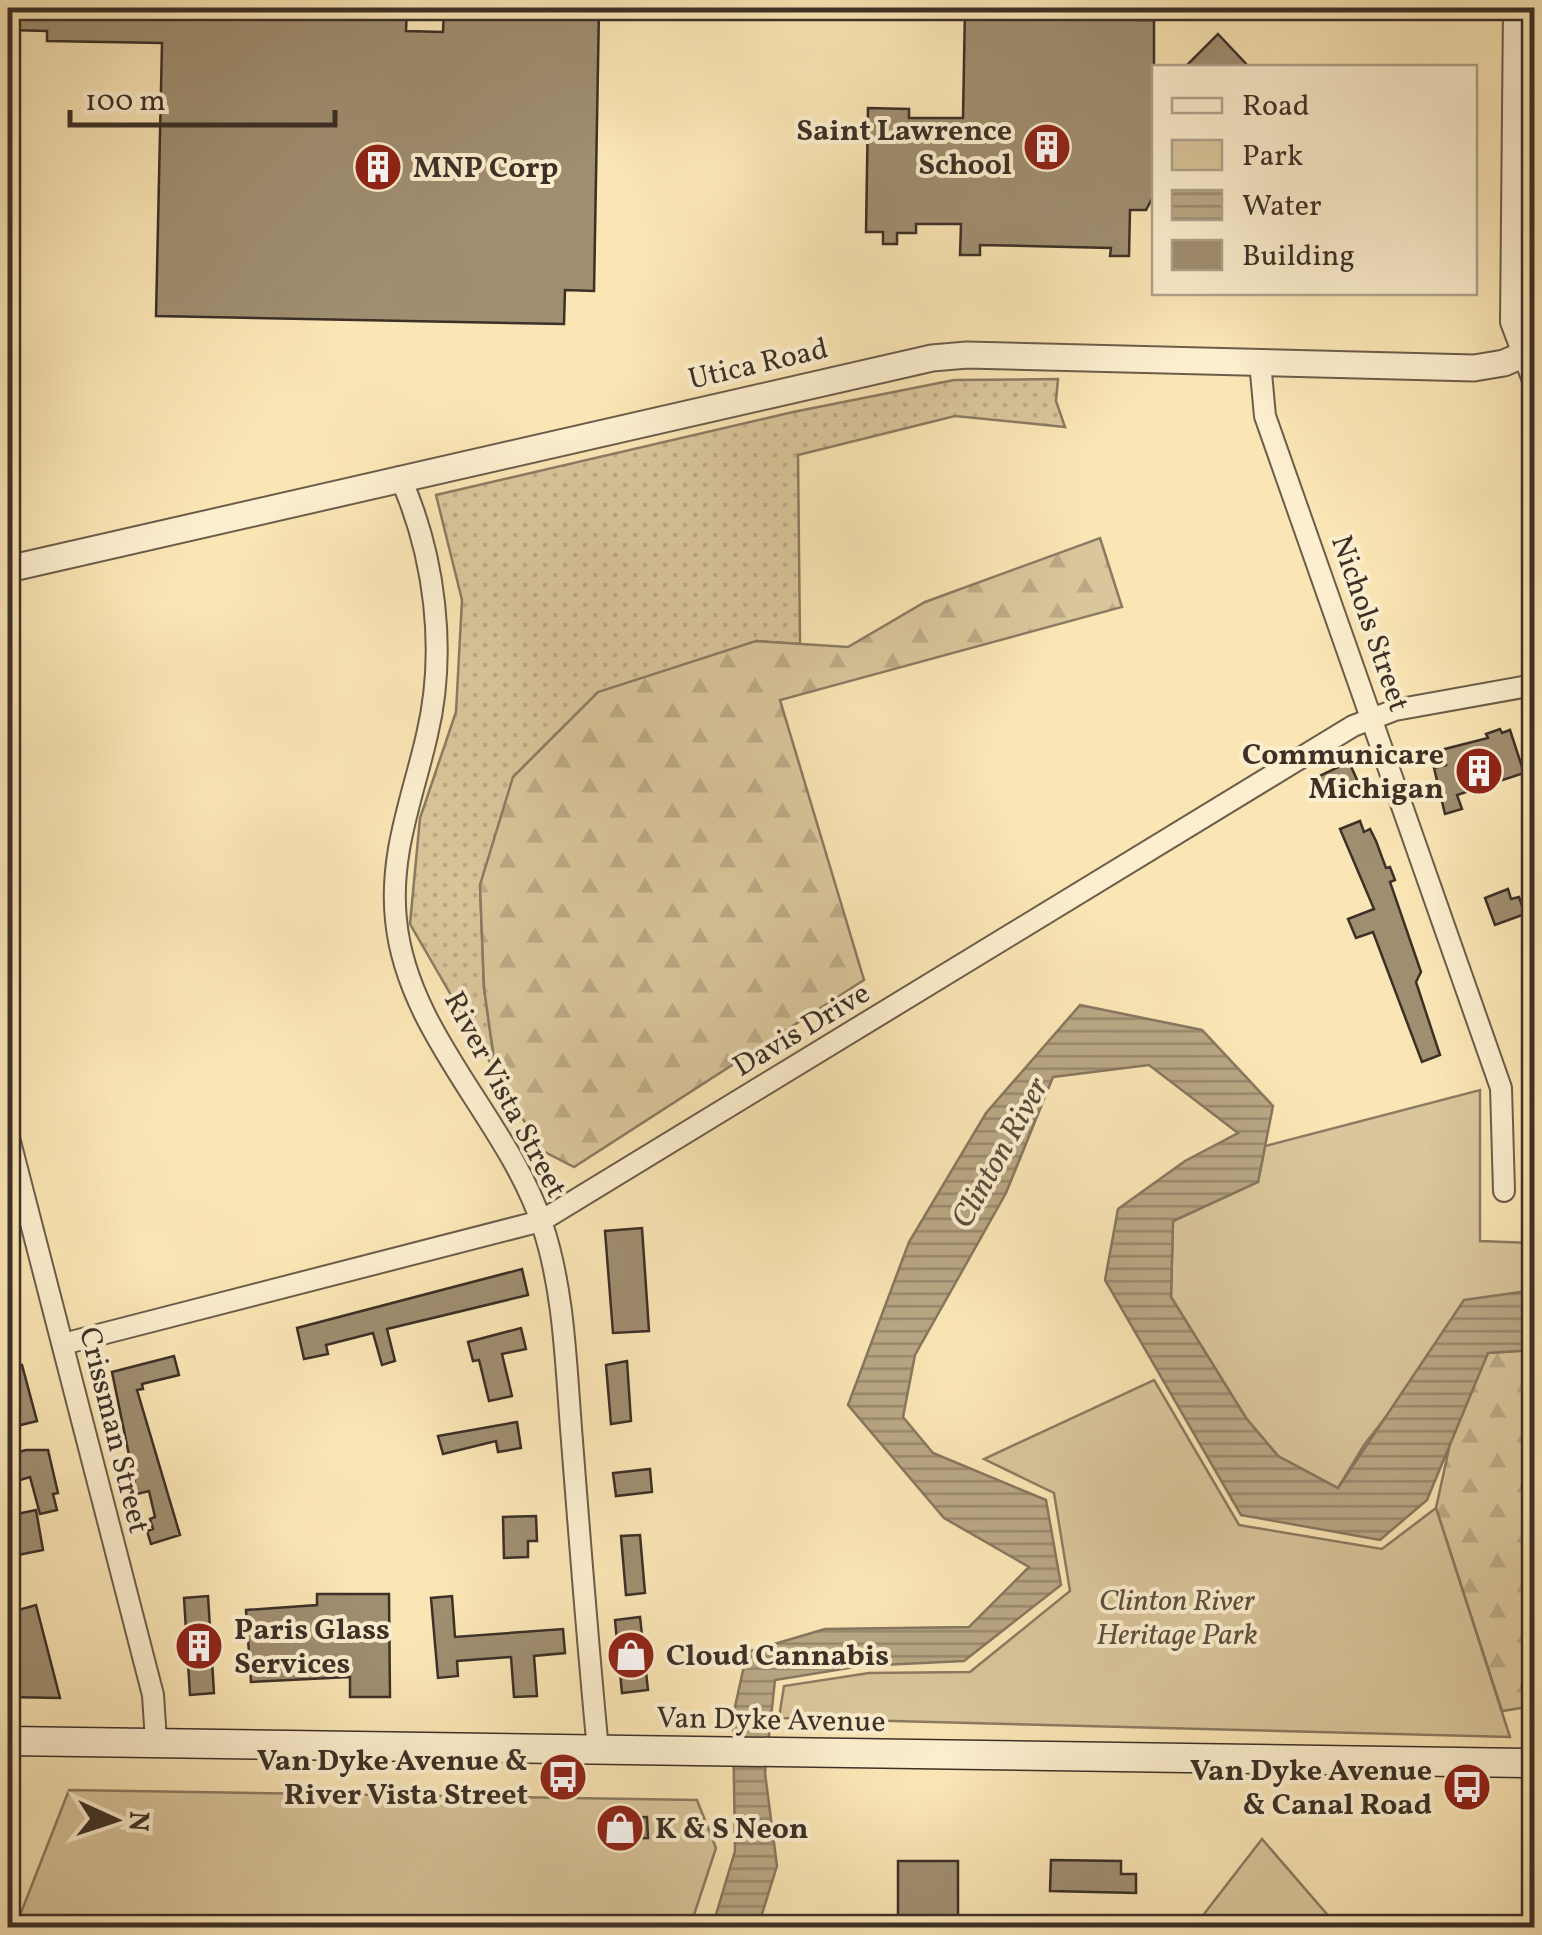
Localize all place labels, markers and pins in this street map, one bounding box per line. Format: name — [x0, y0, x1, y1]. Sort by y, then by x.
place label: Saint Lawrence School — [796, 111, 1012, 187]
building icon: Saint Lawrence School — [1021, 121, 1073, 173]
building icon: MNP Corp — [352, 141, 404, 193]
place label: MNP Corp — [413, 148, 558, 190]
place label: Communicare Michigan — [1242, 735, 1444, 811]
building icon: Communicare Michigan — [1453, 745, 1505, 797]
place label: Paris Glass Services — [234, 1610, 390, 1686]
building icon: Paris Glass Services — [173, 1620, 225, 1672]
shop icon: Cloud Cannabis — [605, 1629, 657, 1681]
place label: Cloud Cannabis — [666, 1636, 889, 1678]
place label: Van Dyke Avenue & River Vista Street — [257, 1741, 528, 1817]
bus stop icon: Van Dyke Avenue & River Vista Street — [537, 1751, 589, 1803]
place label: Van Dyke Avenue & Canal Road — [1190, 1751, 1432, 1827]
bus stop icon: Van Dyke Avenue & Canal Road — [1441, 1761, 1493, 1813]
shop icon: K & S Neon — [594, 1802, 646, 1854]
place label: K & S Neon — [655, 1809, 809, 1851]

